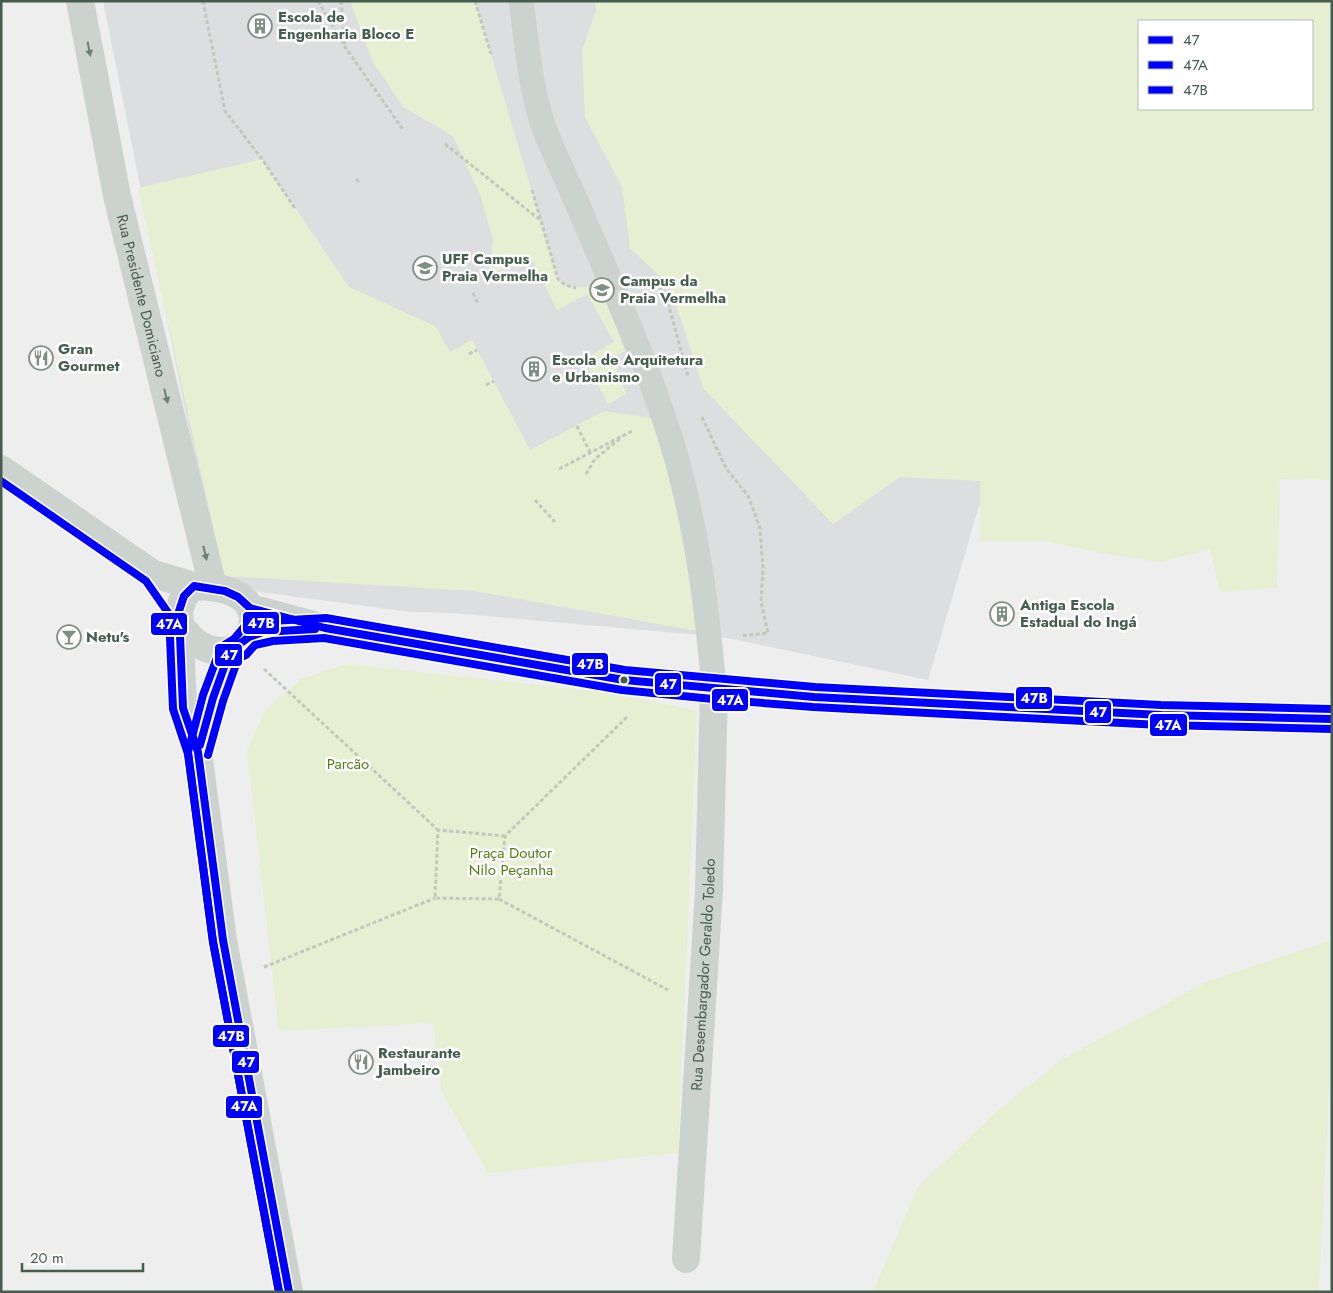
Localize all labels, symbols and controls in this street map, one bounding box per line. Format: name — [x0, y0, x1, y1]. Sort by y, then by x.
place label: Escola de Engenharia Bloco E — [278, 6, 414, 45]
building icon: Escola de Engenharia Bloco E — [247, 13, 273, 39]
legend — [1138, 20, 1313, 110]
text: 47 — [1183, 29, 1200, 51]
one-way arrow — [85, 42, 93, 57]
text: 47A — [1183, 54, 1208, 76]
text: 47B — [1183, 79, 1208, 101]
street label: Rua Presidente Domiciano — [111, 212, 172, 379]
place label: UFF Campus Praia Vermelha — [442, 248, 548, 287]
school or university icon: UFF Campus Praia Vermelha — [412, 255, 438, 281]
place label: Campus da Praia Vermelha — [620, 270, 726, 309]
school or university icon: Campus da Praia Vermelha — [589, 277, 615, 303]
place label: Gran Gourmet — [58, 338, 120, 377]
restaurant icon: Gran Gourmet — [28, 345, 54, 371]
place label: Escola de Arquitetura e Urbanismo — [552, 349, 703, 388]
building icon: Escola de Arquitetura e Urbanismo — [521, 356, 547, 382]
one-way arrow — [162, 388, 170, 403]
one-way arrow — [201, 546, 209, 561]
place label: Antiga Escola Estadual do Ingá — [1019, 594, 1137, 633]
building icon: Antiga Escola Estadual do Ingá — [989, 601, 1015, 627]
line badge: 47B — [242, 611, 280, 635]
line badge: 47A — [150, 612, 188, 636]
text: 47B — [247, 613, 275, 633]
text: 47A — [155, 614, 183, 634]
bar icon: Netu's — [56, 624, 82, 650]
place label: Netu's — [86, 626, 130, 648]
line badge: 47 — [214, 643, 243, 667]
text: 47 — [220, 645, 239, 665]
line badge: 47B — [571, 652, 609, 676]
text: 47B — [576, 654, 604, 674]
line badge: 47 — [654, 672, 682, 696]
text: 47 — [659, 674, 678, 694]
unlabelled marker — [619, 675, 629, 685]
line badge: 47B — [1015, 686, 1053, 710]
line badge: 47A — [711, 688, 749, 712]
text: 47B — [1020, 688, 1048, 708]
text: 47A — [716, 690, 744, 710]
line badge: 47 — [1084, 700, 1112, 724]
text: 47 — [1089, 702, 1108, 722]
line badge: 47A — [1149, 713, 1188, 737]
text: 47A — [1154, 715, 1182, 735]
park label: Parcão — [327, 753, 369, 775]
park label: Praça Doutor Nilo Peçanha — [469, 842, 553, 881]
street label: Rua Desembargador Geraldo Toledo — [686, 858, 721, 1091]
line badge: 47B — [212, 1024, 250, 1048]
text: 47B — [217, 1026, 245, 1046]
place label: Restaurante Jambeiro — [375, 1042, 461, 1081]
restaurant icon: Restaurante Jambeiro — [348, 1049, 374, 1075]
line badge: 47 — [231, 1050, 260, 1074]
text: 47 — [237, 1052, 256, 1072]
line badge: 47A — [225, 1095, 263, 1119]
text: 47A — [230, 1096, 258, 1116]
scale bar — [22, 1240, 144, 1272]
text: 20 m — [30, 1247, 64, 1269]

